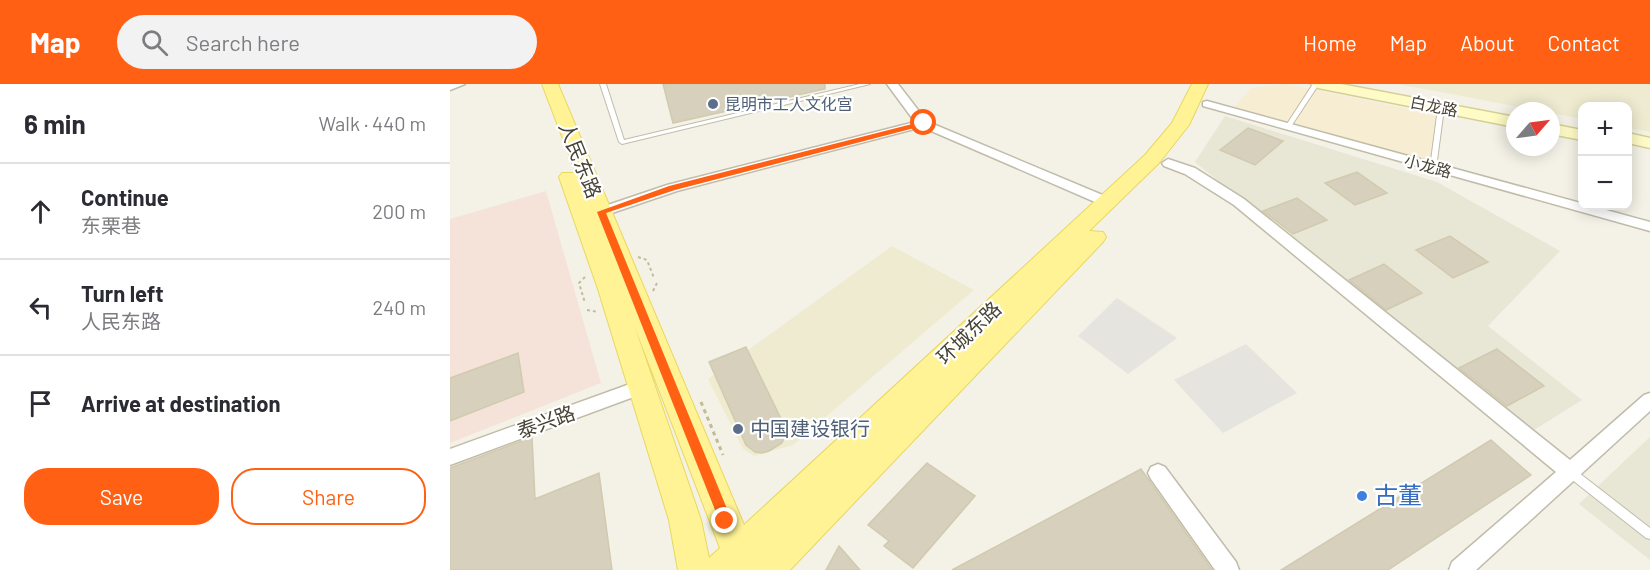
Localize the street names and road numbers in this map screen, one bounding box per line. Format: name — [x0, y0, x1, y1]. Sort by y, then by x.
street label: 白龙路 — [1409, 92, 1459, 119]
street label: 人民东路 — [555, 118, 607, 201]
street label: 小龙路 — [1402, 150, 1454, 181]
street label: 环城东路 — [931, 296, 1005, 369]
street label: 泰兴路 — [513, 400, 578, 443]

